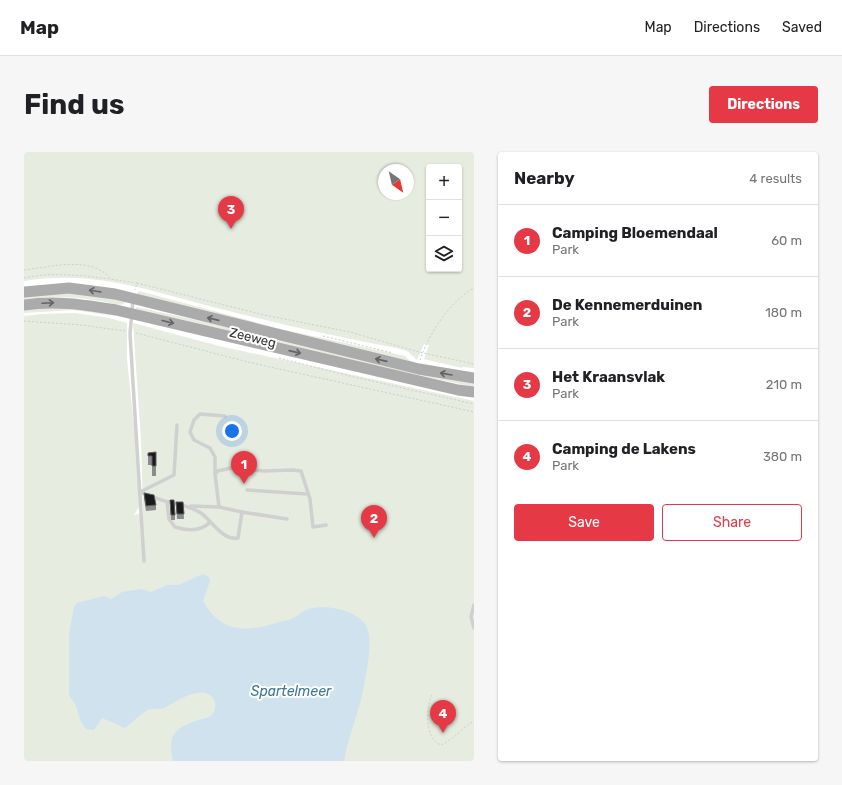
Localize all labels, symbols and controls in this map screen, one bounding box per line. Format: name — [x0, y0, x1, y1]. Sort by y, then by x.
text: Map — [20, 16, 59, 39]
text: Map — [645, 19, 672, 36]
text: Directions — [694, 19, 760, 36]
text: Saved — [782, 19, 822, 36]
button: Directions — [709, 86, 818, 123]
text: Find us — [24, 88, 124, 121]
north arrow — [378, 164, 414, 200]
map controls — [426, 164, 462, 272]
button: + — [426, 164, 462, 200]
text: Nearby — [514, 168, 575, 188]
text: 4 results — [749, 171, 802, 186]
pin: 3 — [218, 196, 244, 229]
button: − — [426, 200, 462, 236]
text: Camping Bloemendaal — [552, 224, 718, 242]
text: 1 — [524, 233, 530, 248]
text: 60 m — [771, 233, 802, 248]
button: layers — [426, 236, 462, 272]
text: Park — [552, 242, 579, 257]
one-way arrow — [88, 287, 101, 295]
text: De Kennemerduinen — [552, 296, 702, 314]
one-way arrow — [41, 299, 54, 306]
text: 2 — [523, 305, 531, 320]
text: 180 m — [765, 305, 802, 320]
text: Park — [552, 314, 579, 329]
one-way arrow — [207, 315, 220, 323]
one-way arrow — [162, 319, 175, 326]
street label: Zeeweg — [228, 324, 278, 351]
one-way arrow — [288, 349, 301, 357]
one-way arrow — [374, 355, 387, 363]
text: Het Kraansvlak — [552, 368, 665, 386]
one-way arrow — [440, 369, 453, 377]
text: 3 — [523, 377, 531, 392]
text: 210 m — [766, 377, 802, 392]
text: Park — [552, 386, 579, 401]
your location — [222, 421, 242, 441]
text: Camping de Lakens — [552, 440, 696, 458]
text: 4 — [523, 449, 531, 464]
text: 380 m — [763, 449, 802, 464]
pin: 1 — [231, 451, 257, 484]
text: Park — [552, 458, 579, 473]
button: Save — [514, 504, 654, 541]
button: Share — [662, 504, 802, 541]
pin: 2 — [361, 505, 387, 538]
water label: Spartelmeer — [251, 683, 332, 700]
pin: 4 — [430, 700, 456, 733]

